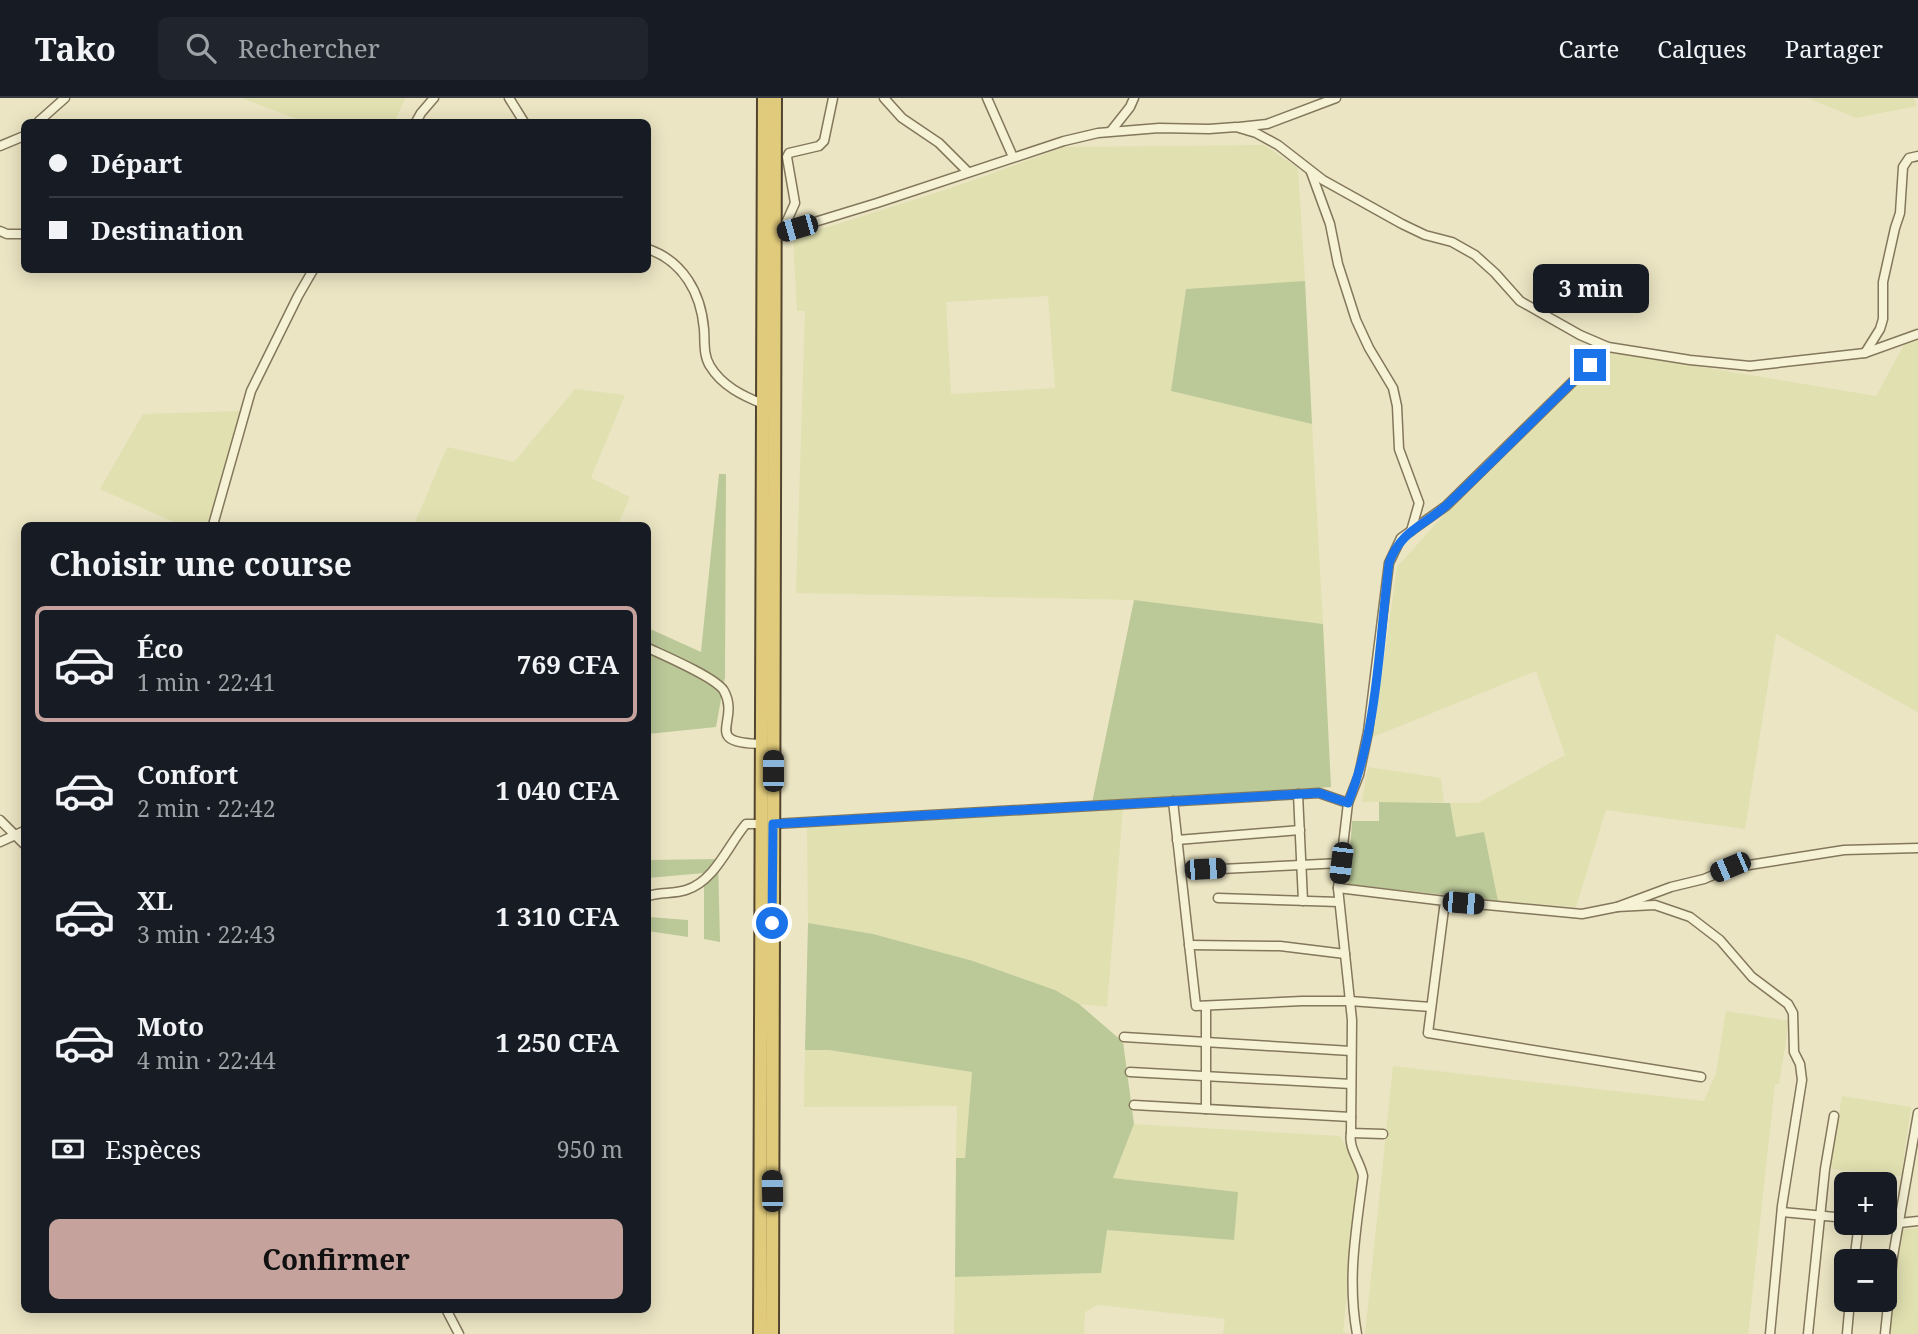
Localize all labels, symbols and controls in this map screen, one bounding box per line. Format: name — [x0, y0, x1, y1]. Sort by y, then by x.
search box — [158, 17, 648, 80]
text: Tako — [35, 26, 116, 71]
icon: search — [182, 29, 220, 67]
text: Rechercher — [238, 30, 380, 66]
text: Carte — [1559, 32, 1619, 65]
text: Calques — [1657, 32, 1747, 65]
text: Partager — [1785, 32, 1883, 65]
text: Départ — [91, 145, 182, 181]
text: Destination — [91, 212, 244, 248]
car — [774, 212, 821, 244]
callout: 3 min — [1532, 264, 1648, 313]
text: 3 min — [1558, 272, 1624, 304]
route end — [1574, 349, 1606, 381]
text: Choisir une course — [49, 542, 352, 585]
text: Éco — [137, 630, 184, 666]
icon: car — [53, 633, 116, 696]
text: 769 CFA — [517, 646, 619, 682]
text: 1 min · 22:41 — [137, 666, 275, 698]
car — [763, 750, 784, 792]
text: Confort — [137, 756, 238, 792]
icon: car — [53, 759, 116, 822]
text: 1 040 CFA — [495, 772, 619, 808]
text: 2 min · 22:42 — [137, 792, 275, 824]
car — [1329, 841, 1354, 885]
car — [1707, 849, 1754, 885]
car — [1184, 857, 1227, 881]
text: XL — [137, 882, 173, 918]
icon: car — [53, 885, 116, 948]
car — [1442, 891, 1485, 915]
text: 1 310 CFA — [495, 898, 619, 934]
route start — [756, 907, 788, 939]
text: 3 min · 22:43 — [137, 918, 275, 950]
text: Moto — [137, 1008, 204, 1044]
icon: car — [53, 1011, 116, 1074]
text: 1 250 CFA — [495, 1024, 619, 1060]
text: 4 min · 22:44 — [137, 1044, 275, 1076]
icon: cash — [49, 1130, 87, 1168]
text: Espèces — [105, 1131, 201, 1167]
text: 950 m — [557, 1133, 623, 1165]
car — [762, 1170, 783, 1212]
map controls — [1834, 1172, 1897, 1312]
button: + — [1834, 1172, 1897, 1235]
button: Confirmer — [49, 1219, 623, 1299]
button: − — [1834, 1249, 1897, 1312]

